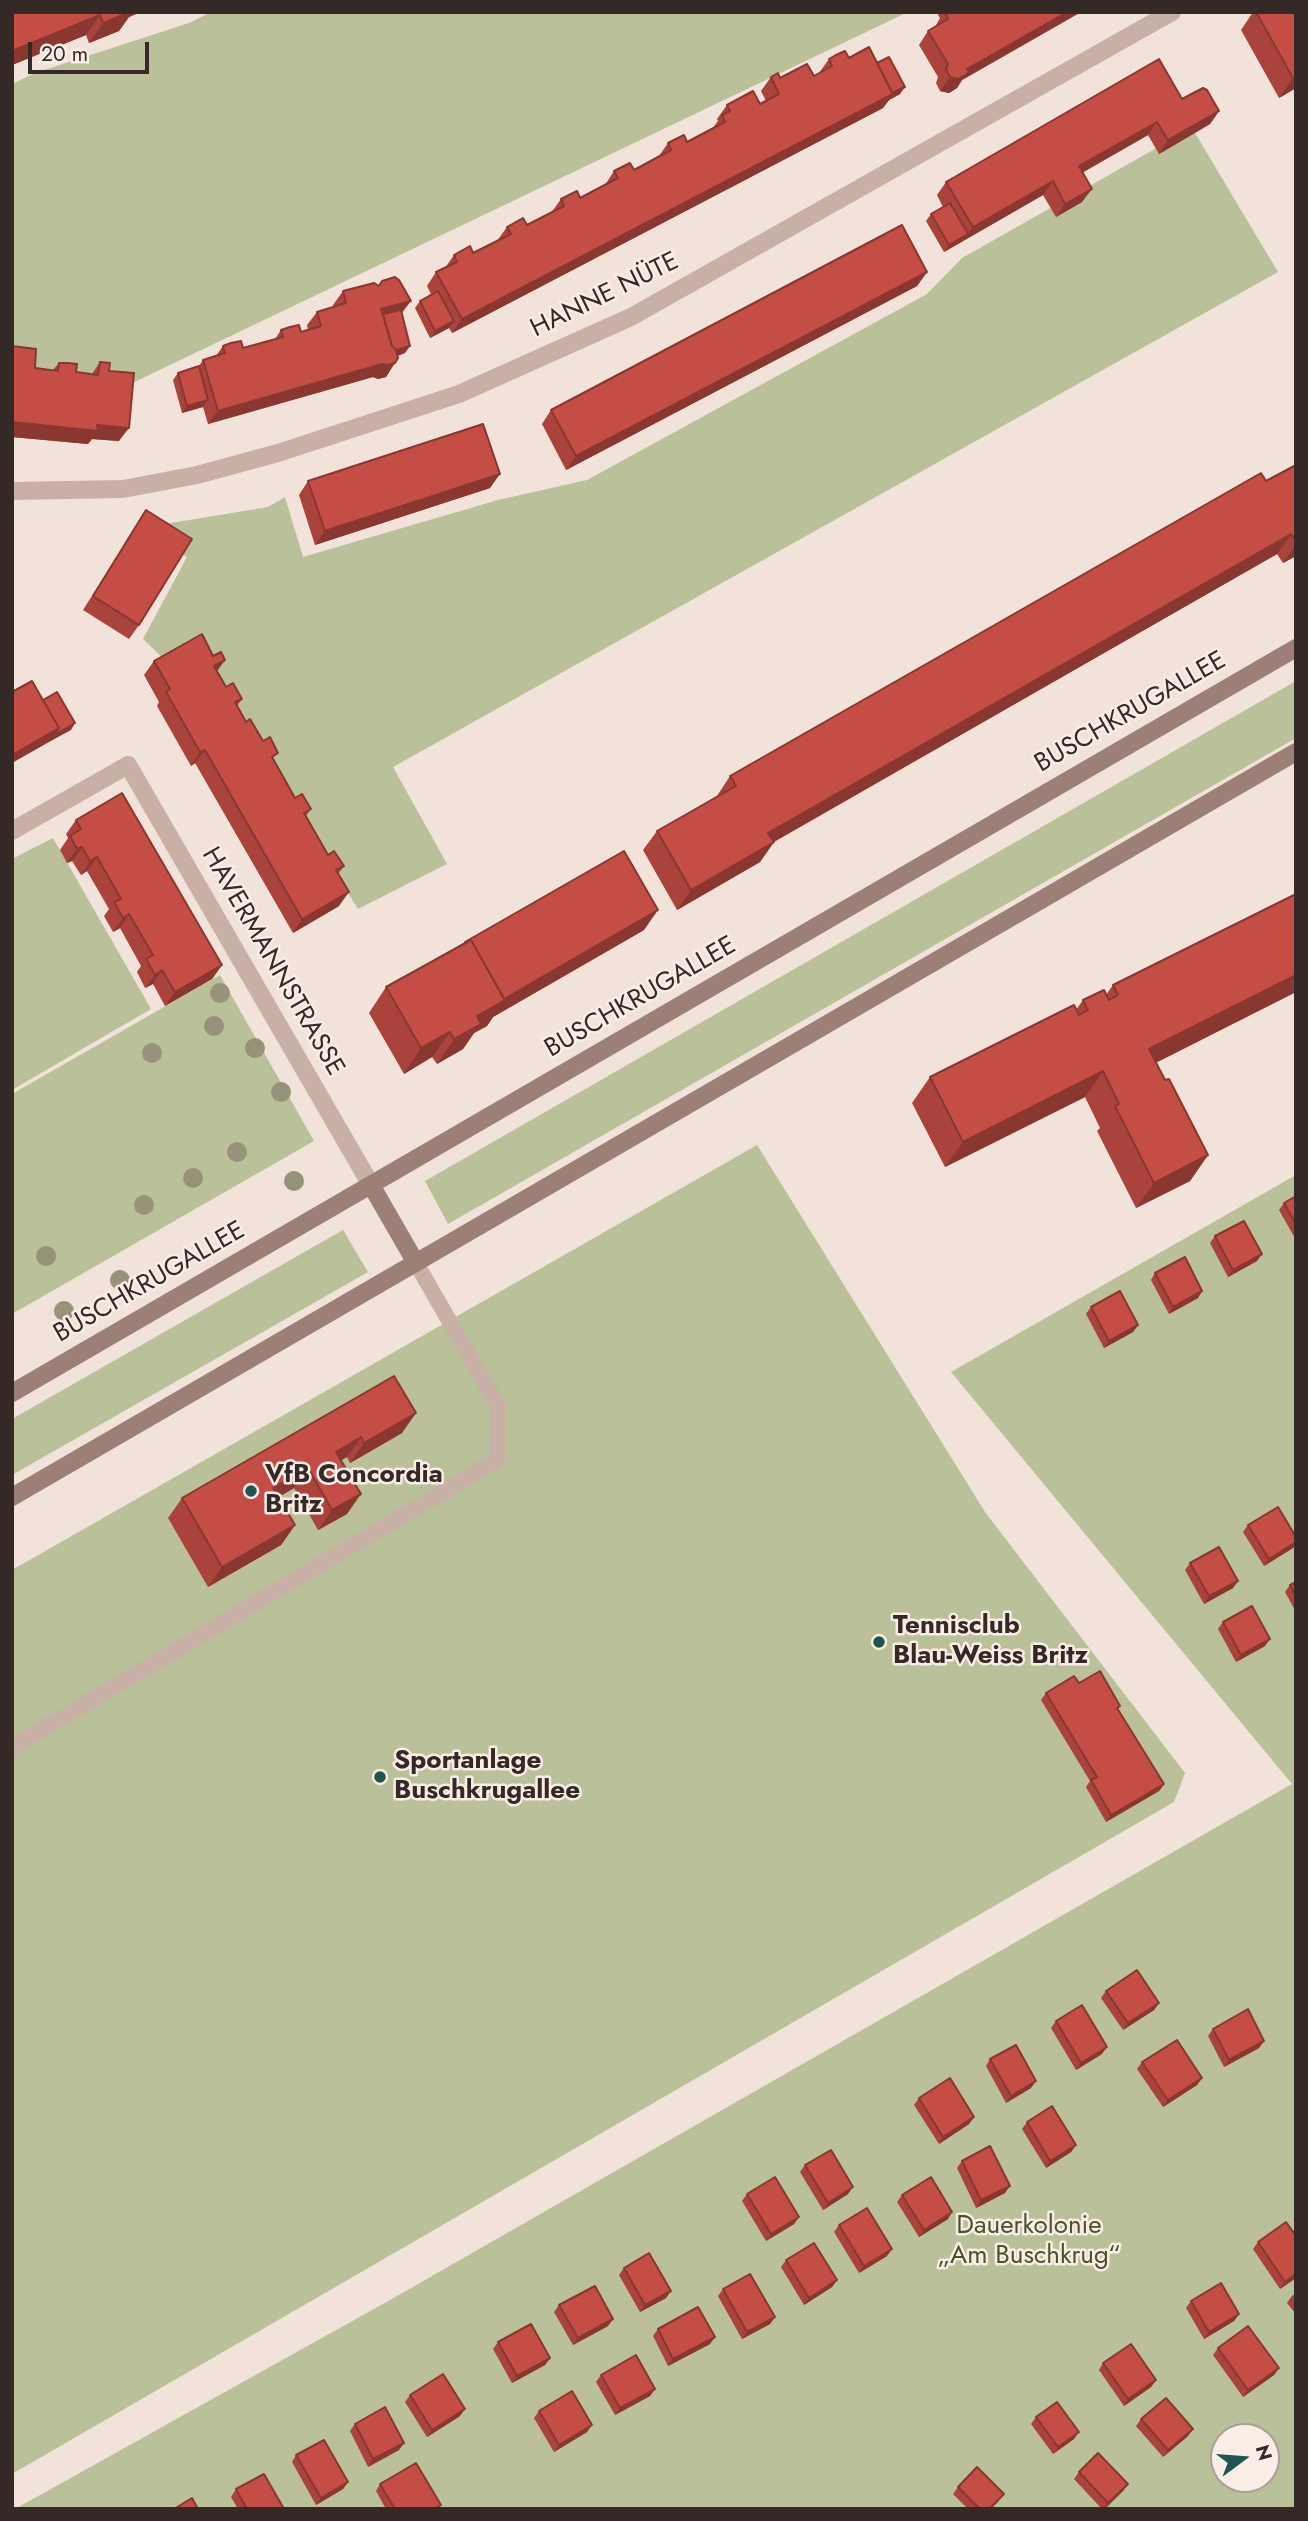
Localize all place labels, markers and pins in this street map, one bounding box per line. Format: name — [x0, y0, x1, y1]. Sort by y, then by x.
place label: VfB Concordia Britz — [265, 1460, 443, 1522]
marker: VfB Concordia Britz — [243, 1483, 259, 1499]
place label: Tennisclub Blau-Weiss Britz — [893, 1611, 1088, 1672]
marker: Tennisclub Blau-Weiss Britz — [871, 1634, 887, 1650]
place label: Sportanlage Buschkrugallee — [394, 1746, 580, 1808]
marker: Sportanlage Buschkrugallee — [372, 1769, 388, 1785]

